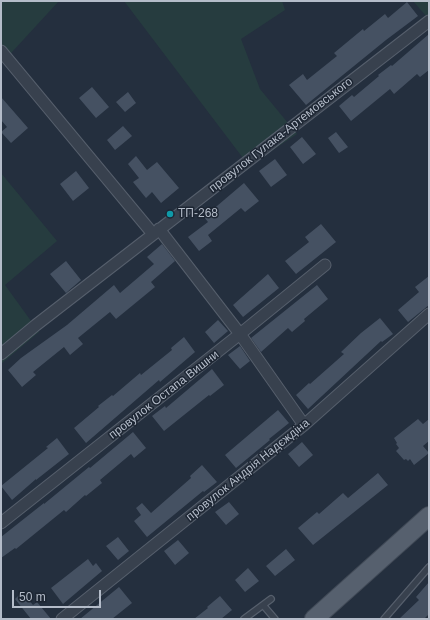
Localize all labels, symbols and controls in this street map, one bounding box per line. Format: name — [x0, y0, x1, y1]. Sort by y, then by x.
street label: провулок Гулака-Артемовського — [206, 75, 356, 195]
place label: ТП-268 — [178, 207, 218, 221]
marker: ТП-268 — [165, 209, 175, 219]
street label: провулок Остапа Вишни — [106, 348, 222, 442]
street label: провулок Андрія Надєждіна — [183, 416, 313, 524]
scale bar — [14, 582, 103, 608]
text: 50 m — [19, 590, 46, 604]

